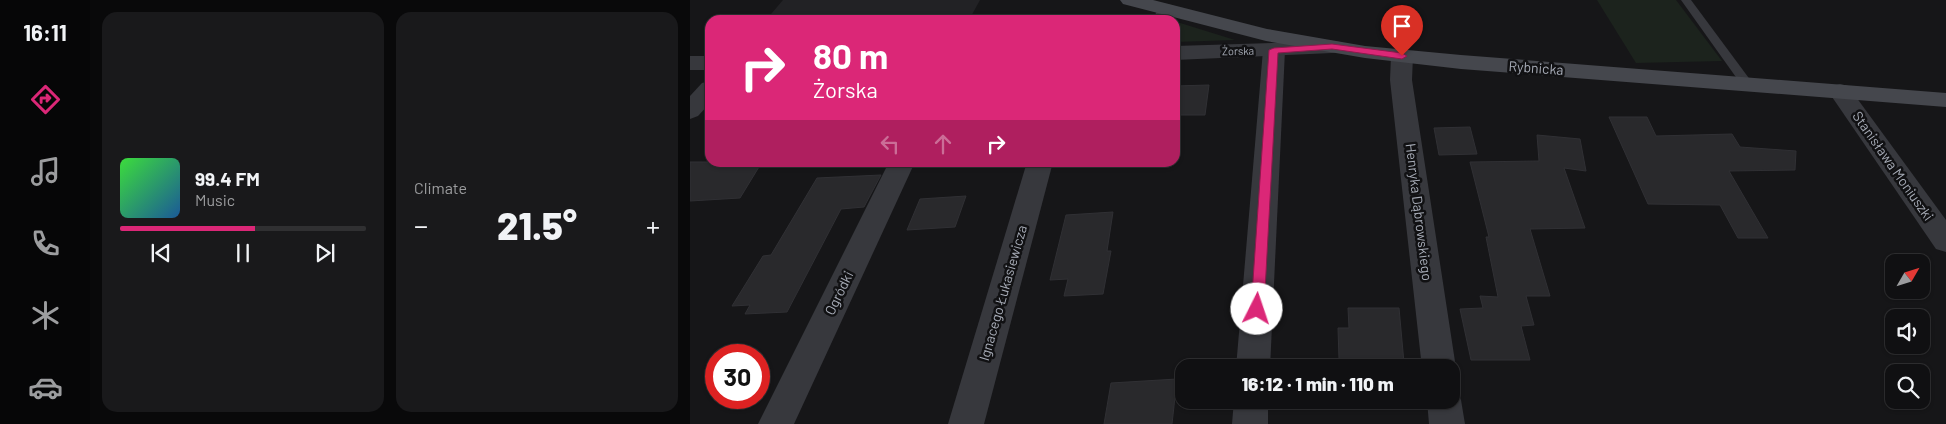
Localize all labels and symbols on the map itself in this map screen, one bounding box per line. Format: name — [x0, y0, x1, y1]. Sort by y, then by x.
pin — [1381, 5, 1423, 56]
street label: Żorska — [1222, 43, 1254, 57]
street label: Rybnicka — [1508, 57, 1564, 78]
street label: Stanisława Moniuszki — [1849, 108, 1938, 224]
street label: Henryka Dąbrowskiego — [1403, 142, 1436, 282]
street label: Ignacego Łukasiewicza — [975, 223, 1030, 363]
north arrow — [1885, 254, 1930, 299]
street label: Ogródki — [821, 268, 856, 318]
position arrow — [1230, 282, 1282, 334]
speed limit sign: 30 — [705, 344, 770, 409]

